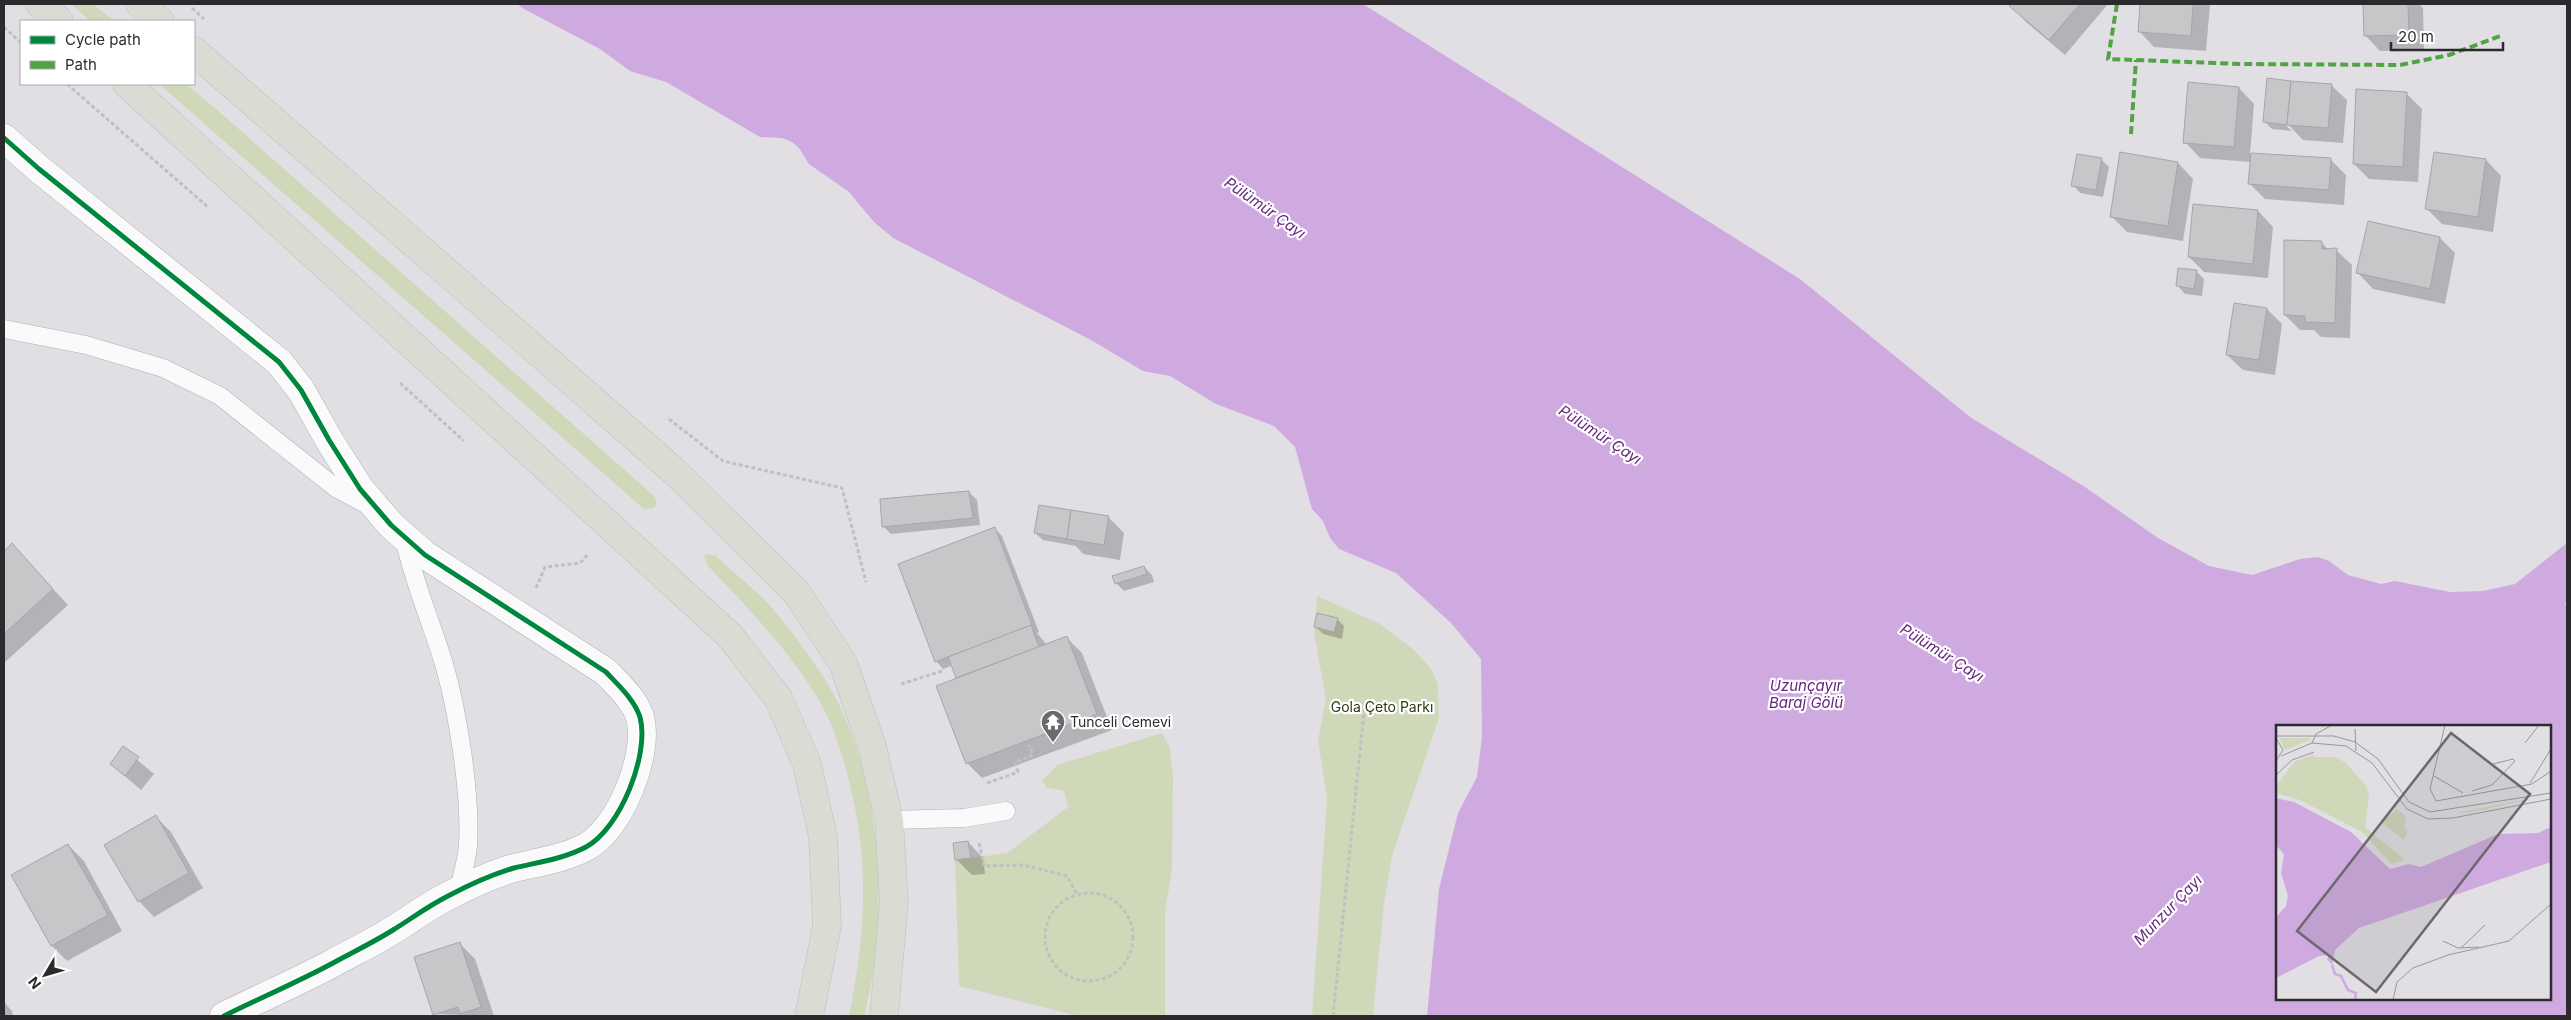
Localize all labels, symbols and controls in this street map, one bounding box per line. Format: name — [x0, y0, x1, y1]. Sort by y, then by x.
legend — [20, 20, 195, 85]
scale bar — [2391, 20, 2504, 52]
text: 20 m — [2398, 27, 2434, 46]
text: Cycle path — [65, 30, 141, 49]
text: Path — [65, 55, 97, 74]
water label: Pülümür Çayı — [1221, 173, 1310, 243]
water label: Pülümür Çayı — [1555, 401, 1646, 469]
water label: Pülümür Çayı — [1897, 619, 1988, 686]
water label: Uzunçayır Baraj Gölü — [1769, 676, 1843, 712]
park label: Gola Çeto Parkı — [1331, 698, 1433, 715]
temple icon: Tunceli Cemevi — [1040, 709, 1066, 743]
place label: Tunceli Cemevi — [1070, 713, 1171, 730]
inset map — [2276, 725, 2551, 1000]
water label: Munzur Çayı — [2129, 870, 2206, 949]
north arrow — [20, 950, 70, 1000]
text: N — [24, 974, 44, 993]

